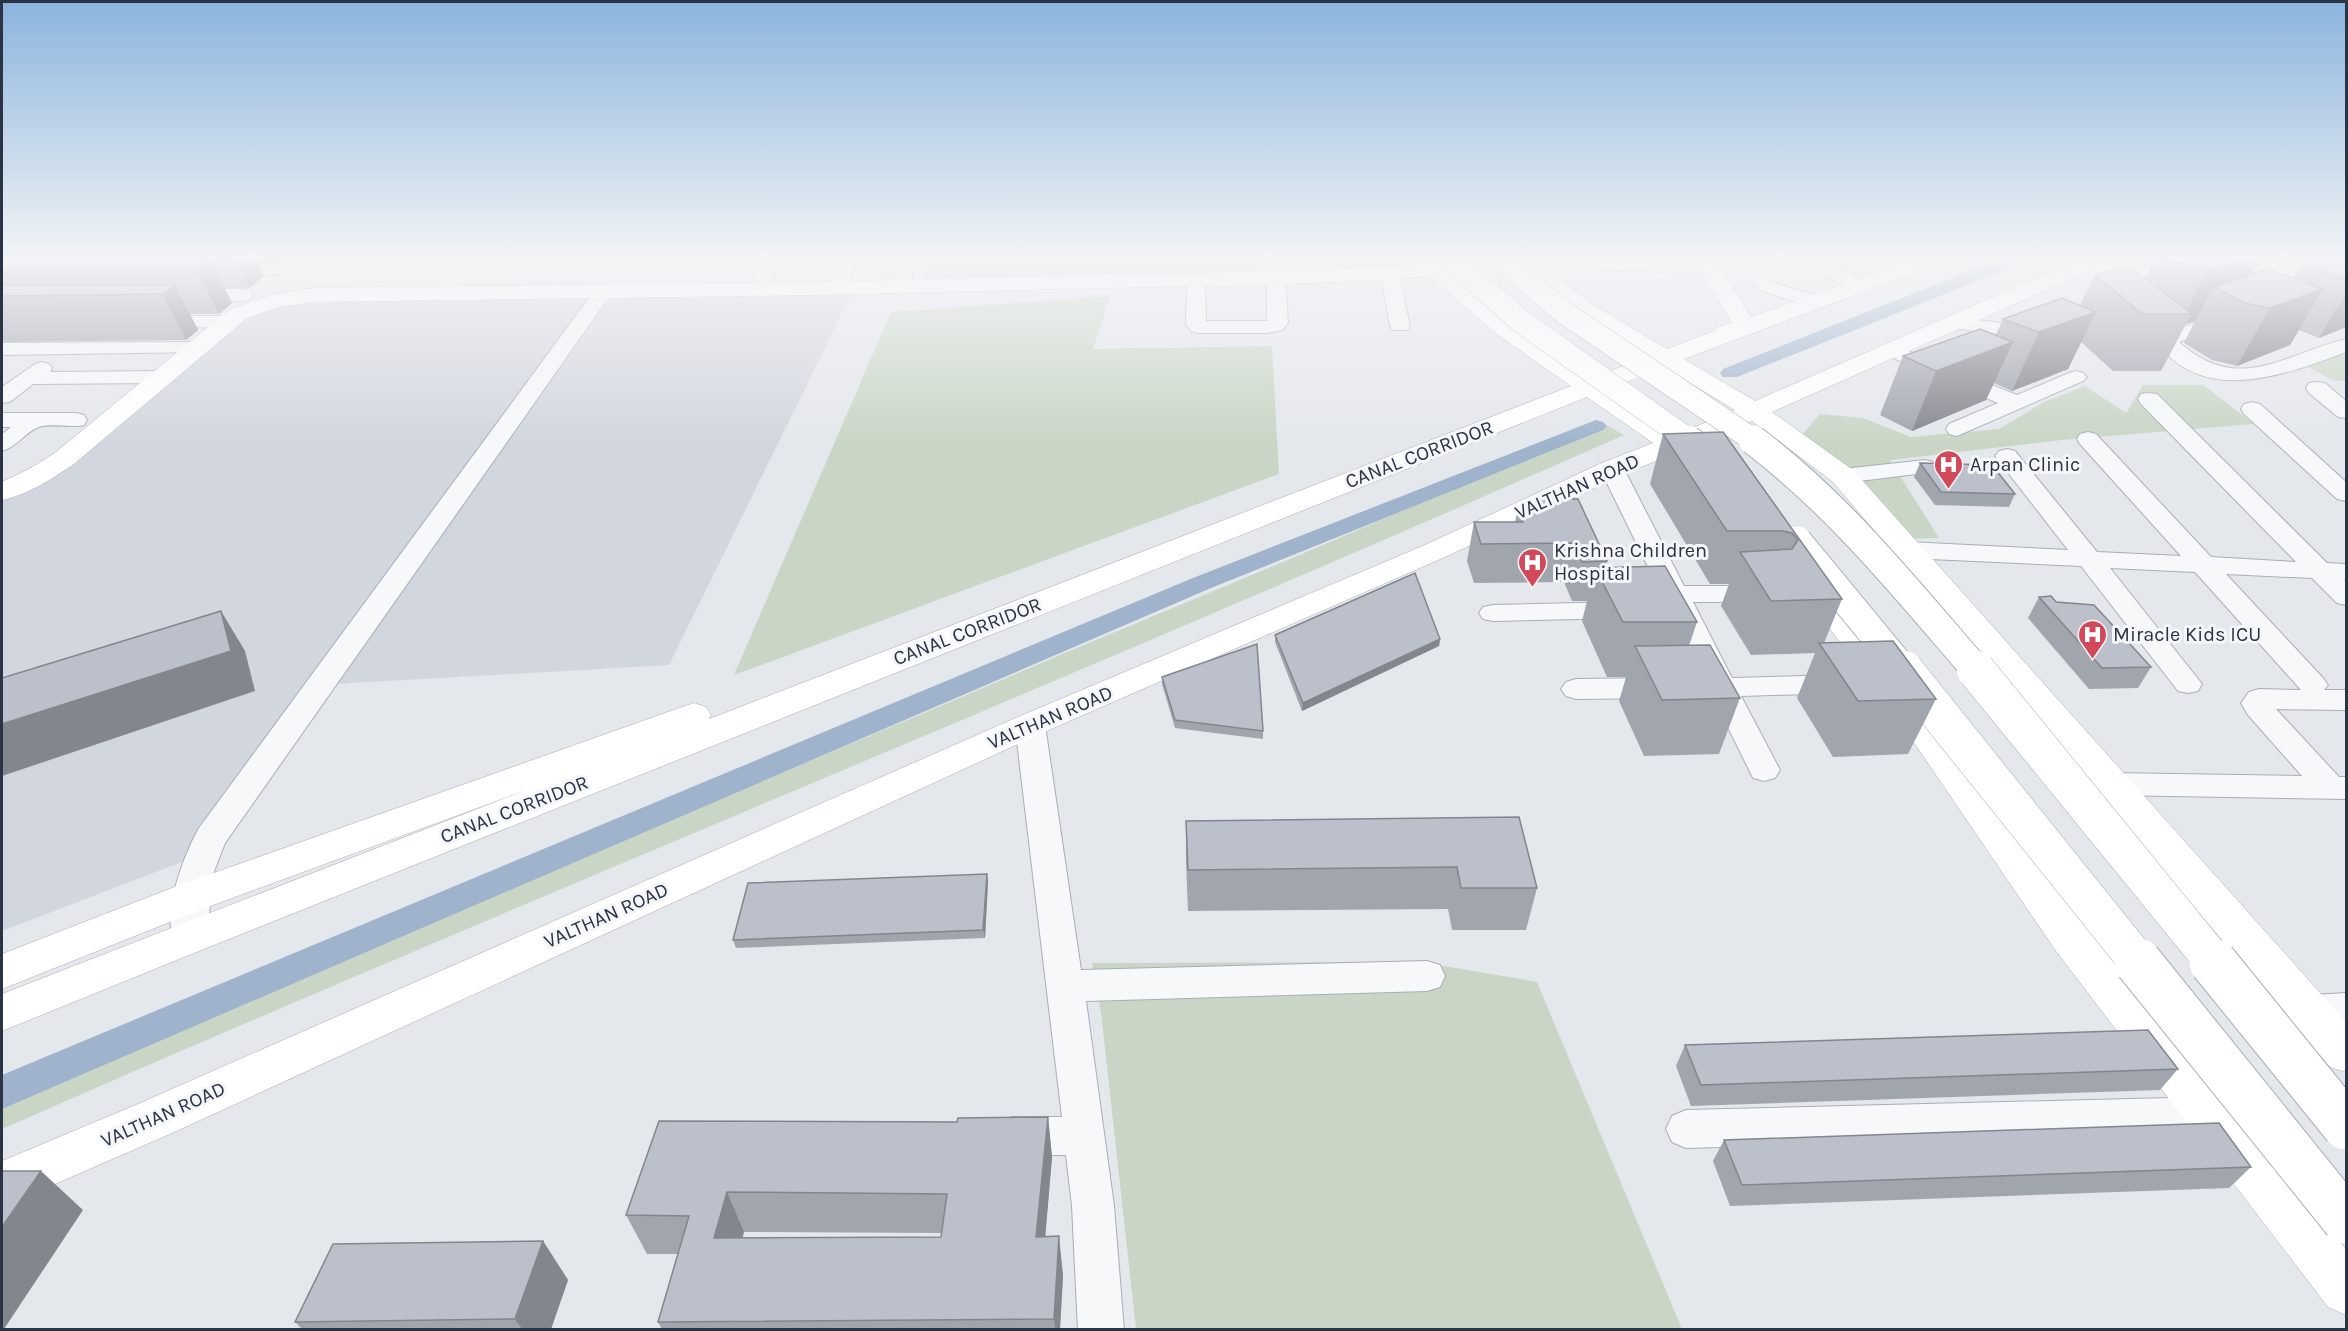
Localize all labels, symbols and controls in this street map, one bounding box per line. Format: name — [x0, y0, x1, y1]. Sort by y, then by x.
street label: CANAL CORRIDOR — [1342, 416, 1496, 493]
hospital icon: Arpan Clinic — [1933, 448, 1965, 490]
street label: VALTHAN ROAD — [1511, 449, 1643, 524]
place label: Arpan Clinic — [1970, 453, 2080, 476]
place label: Krishna Children Hospital — [1554, 539, 1707, 585]
hospital icon: Krishna Children Hospital — [1517, 546, 1549, 588]
street label: CANAL CORRIDOR — [890, 593, 1044, 670]
hospital icon: Miracle Kids ICU — [2076, 618, 2108, 660]
place label: Miracle Kids ICU — [2113, 623, 2261, 646]
street label: VALTHAN ROAD — [984, 681, 1116, 754]
street label: CANAL CORRIDOR — [437, 771, 591, 848]
street label: VALTHAN ROAD — [540, 878, 672, 953]
street label: VALTHAN ROAD — [97, 1077, 229, 1152]

